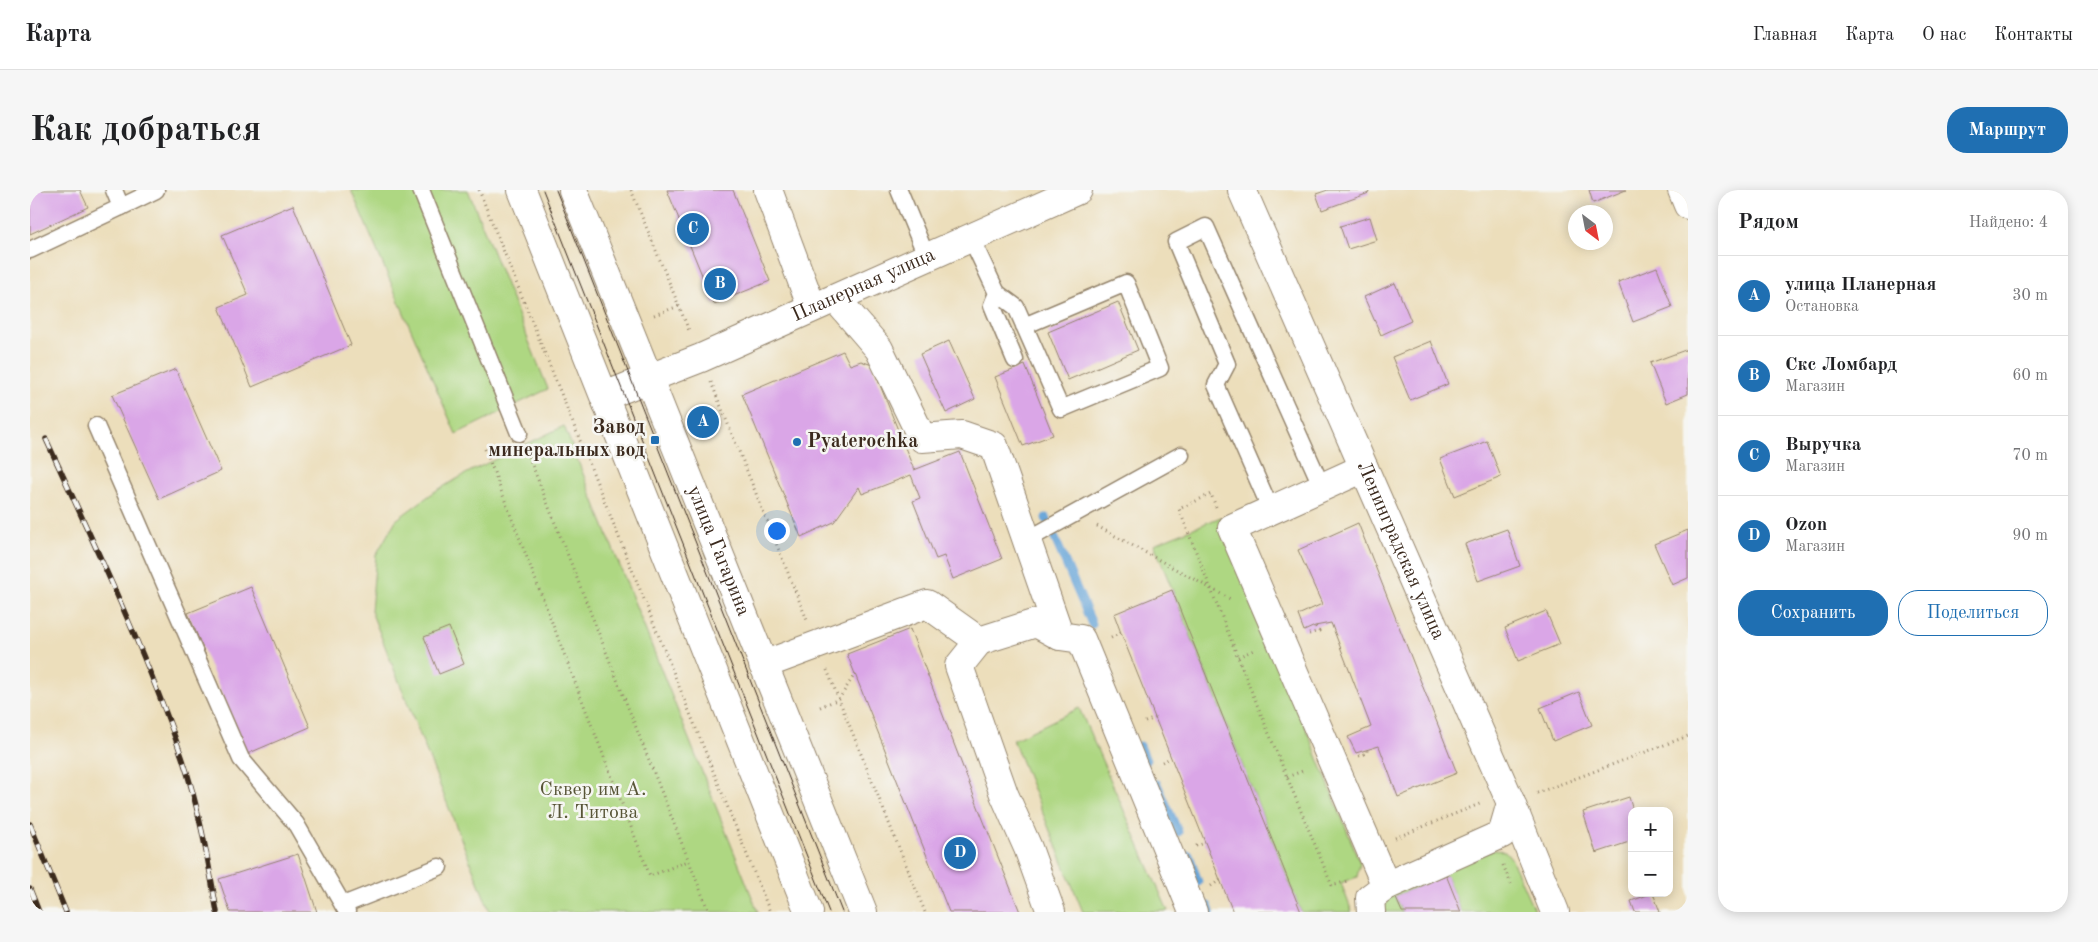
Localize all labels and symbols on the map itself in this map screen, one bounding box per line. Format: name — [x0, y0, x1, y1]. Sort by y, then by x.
north arrow — [1568, 205, 1613, 250]
pin: C — [677, 210, 709, 248]
street label: Планерная улица — [789, 245, 938, 326]
pin: B — [704, 265, 736, 303]
pin: A — [687, 403, 719, 441]
place label: Завод минеральных вод — [488, 418, 645, 461]
place label: Pyaterochka — [807, 432, 918, 452]
marker: Завод минеральных вод — [649, 434, 661, 446]
marker: Pyaterochka — [791, 436, 803, 448]
street label: Ленинградская улица — [1353, 459, 1448, 643]
street label: улица Гагарина — [683, 483, 753, 619]
your location — [764, 518, 790, 544]
park label: Сквер им А. Л. Титова — [540, 780, 646, 823]
pin: D — [944, 834, 976, 872]

